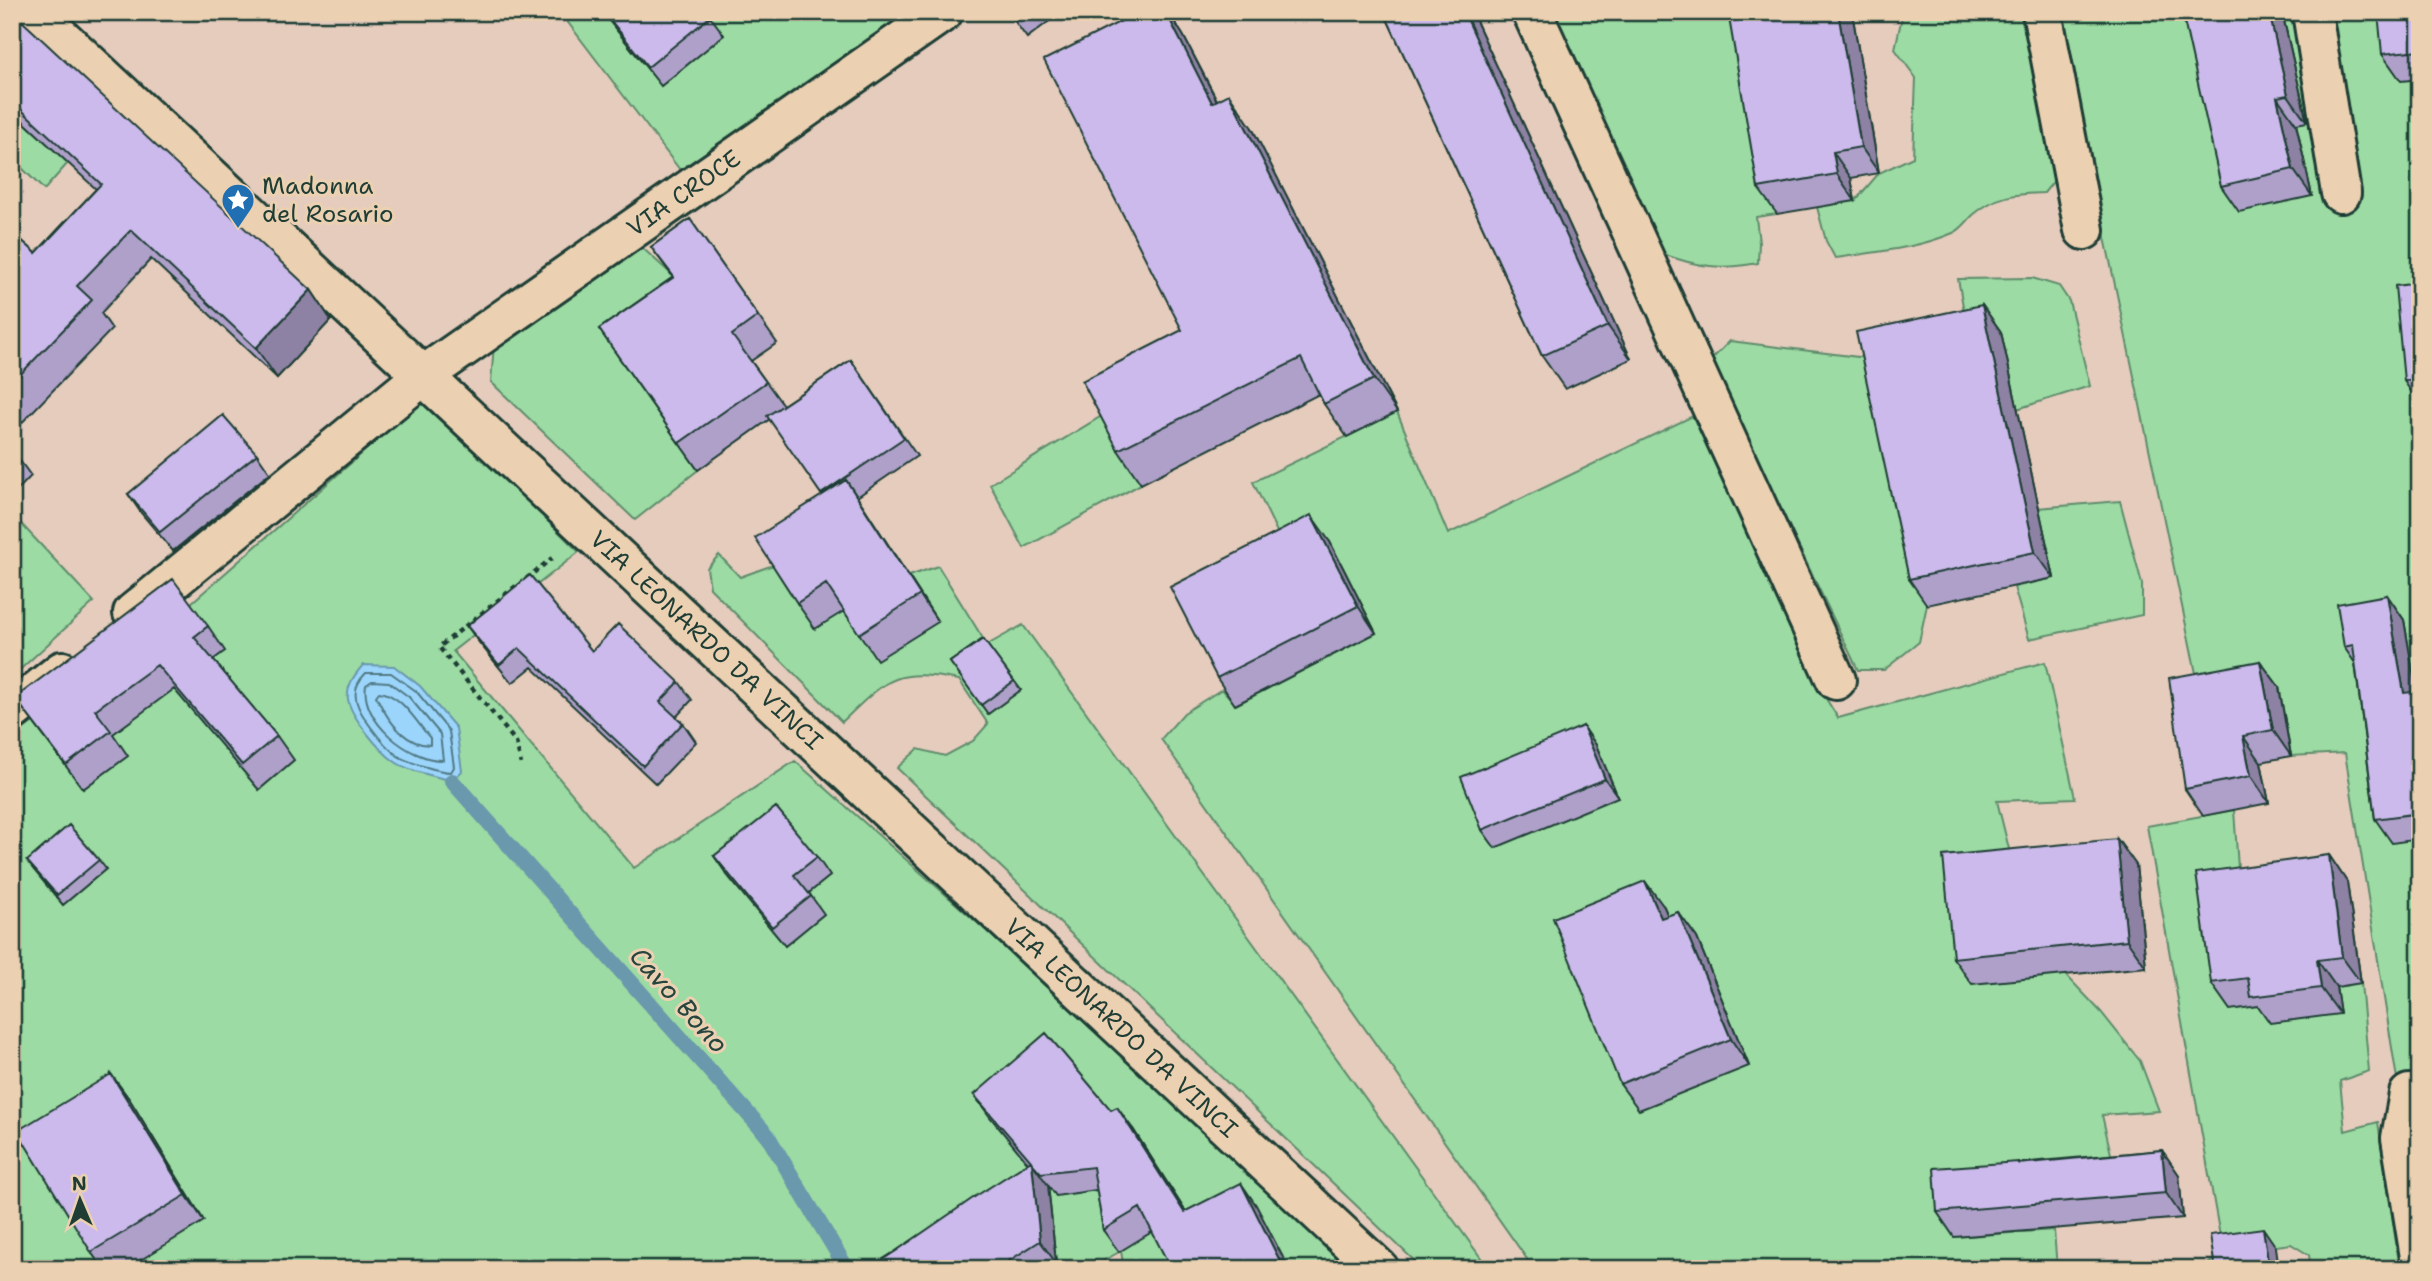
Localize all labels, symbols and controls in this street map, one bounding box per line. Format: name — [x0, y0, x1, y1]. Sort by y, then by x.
street label: VIA CROCE — [621, 142, 747, 244]
place label: Madonna del Rosario — [262, 170, 394, 230]
place icon: Madonna del Rosario — [219, 181, 257, 230]
street label: VIA LEONARDO DA VINCI — [583, 523, 830, 757]
street label: VIA LEONARDO DA VINCI — [998, 911, 1245, 1145]
water label: Cavo Bono — [622, 939, 737, 1060]
north arrow — [46, 1166, 116, 1236]
text: N — [71, 1171, 87, 1196]

